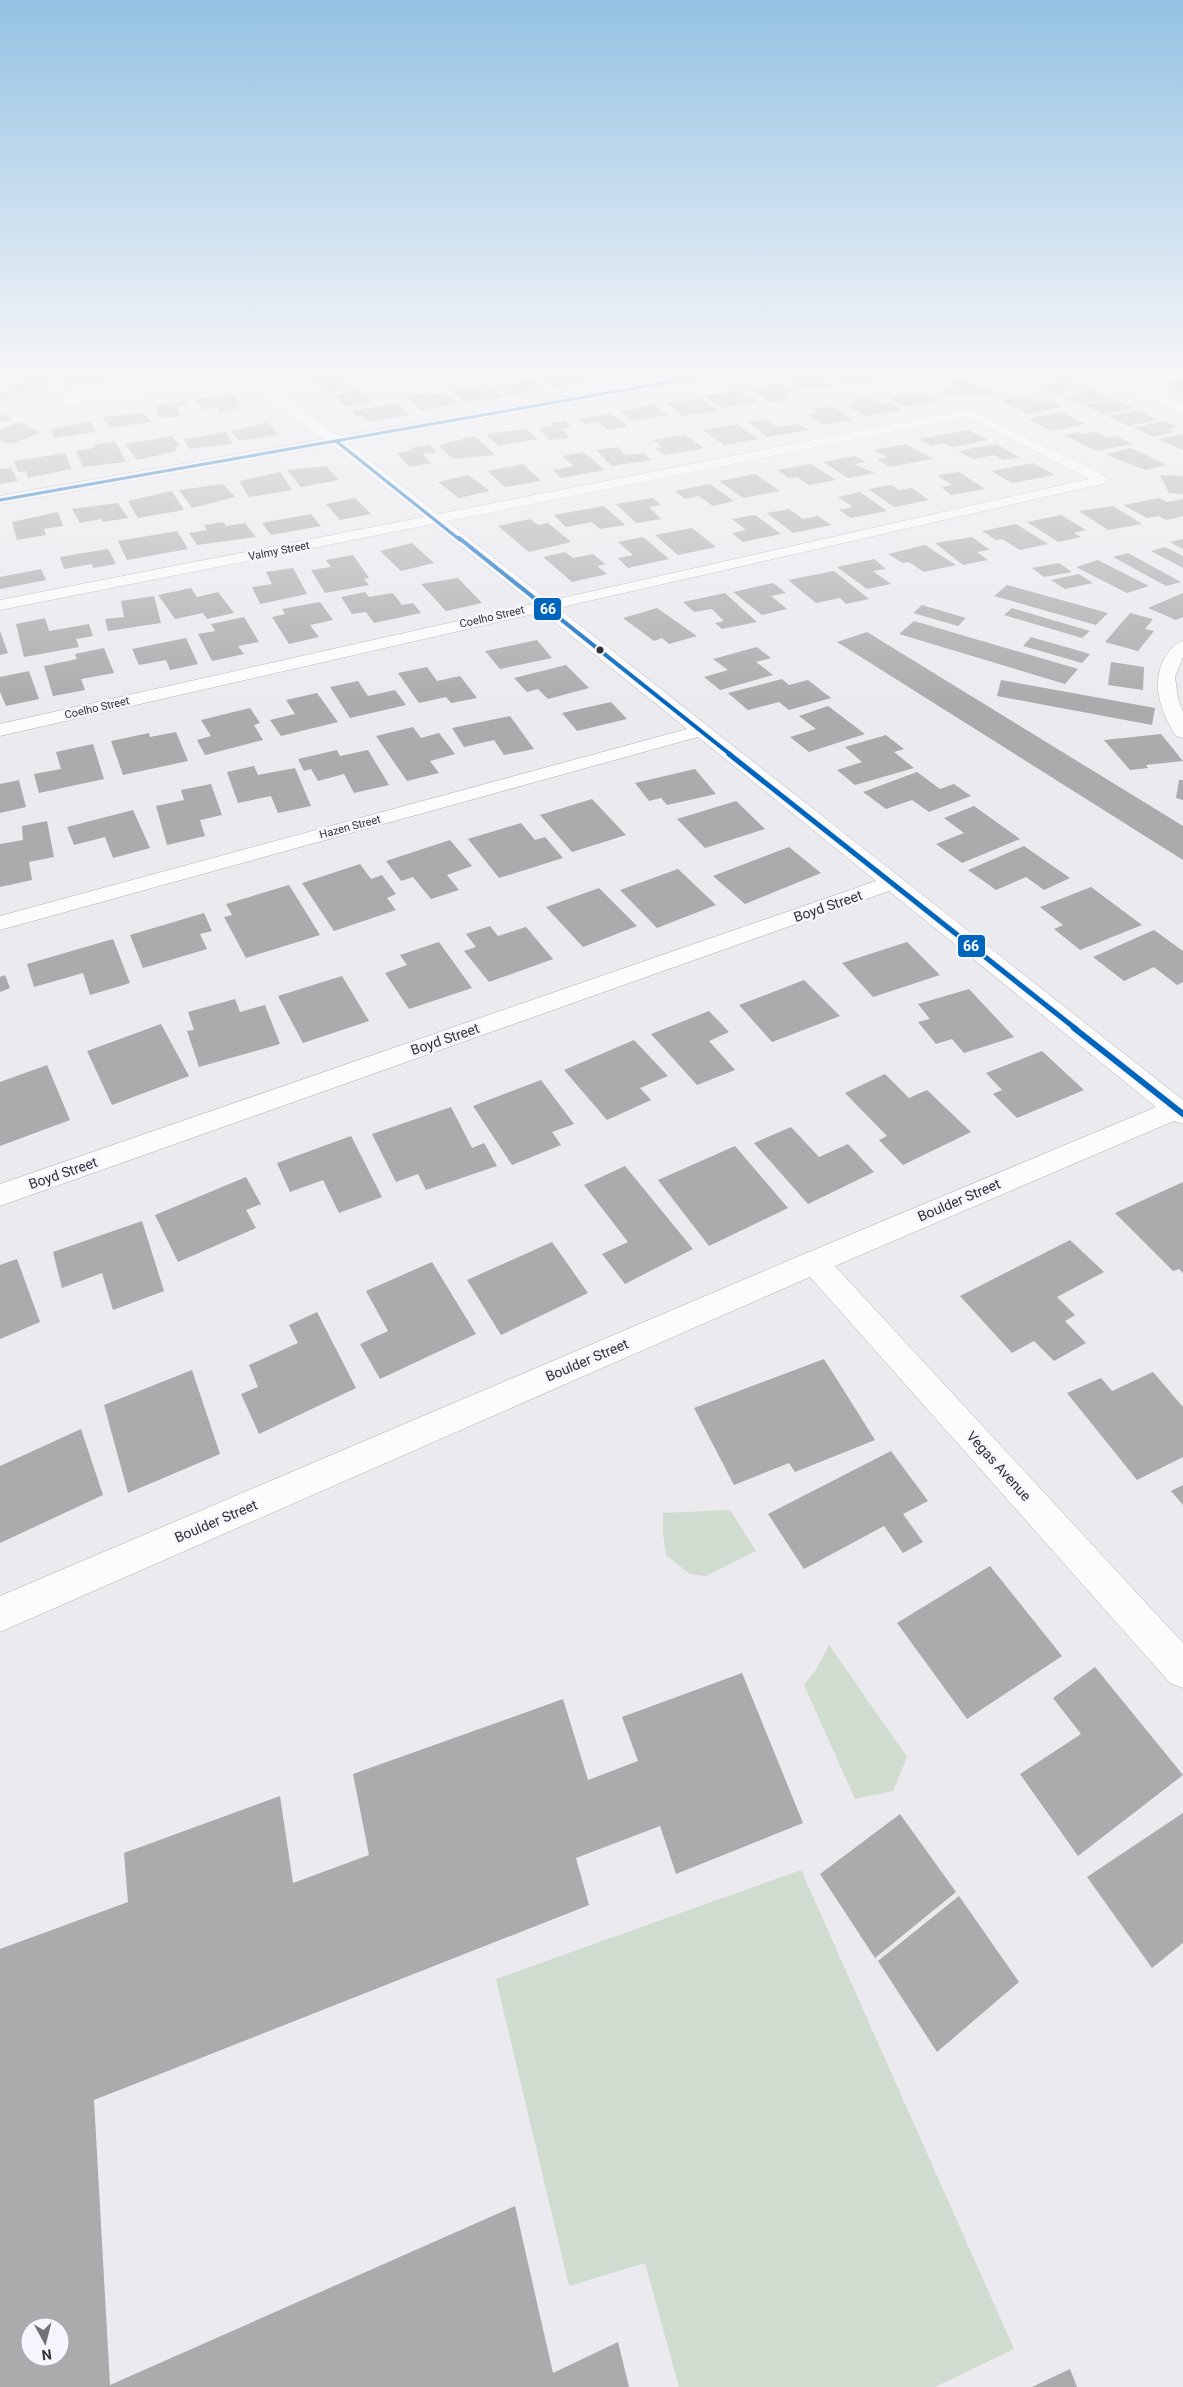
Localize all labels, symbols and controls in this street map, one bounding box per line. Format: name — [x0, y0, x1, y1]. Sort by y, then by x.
street label: Valmy Street — [247, 539, 311, 563]
line badge: 66 — [533, 597, 562, 621]
text: 66 — [540, 601, 556, 617]
street label: Coelho Street — [458, 603, 526, 631]
unlabelled marker — [595, 645, 605, 655]
street label: Coelho Street — [63, 694, 131, 722]
street label: Hazen Street — [318, 812, 382, 841]
street label: Boyd Street — [792, 887, 865, 925]
line badge: 66 — [957, 934, 986, 958]
text: 66 — [963, 938, 979, 954]
street label: Boyd Street — [409, 1020, 482, 1058]
street label: Boyd Street — [27, 1154, 100, 1192]
street label: Boulder Street — [915, 1175, 1003, 1225]
street label: Boulder Street — [543, 1335, 631, 1385]
street label: Vegas Avenue — [964, 1428, 1034, 1504]
street label: Boulder Street — [172, 1496, 260, 1546]
north arrow — [20, 2317, 70, 2367]
text: N — [41, 2346, 52, 2363]

